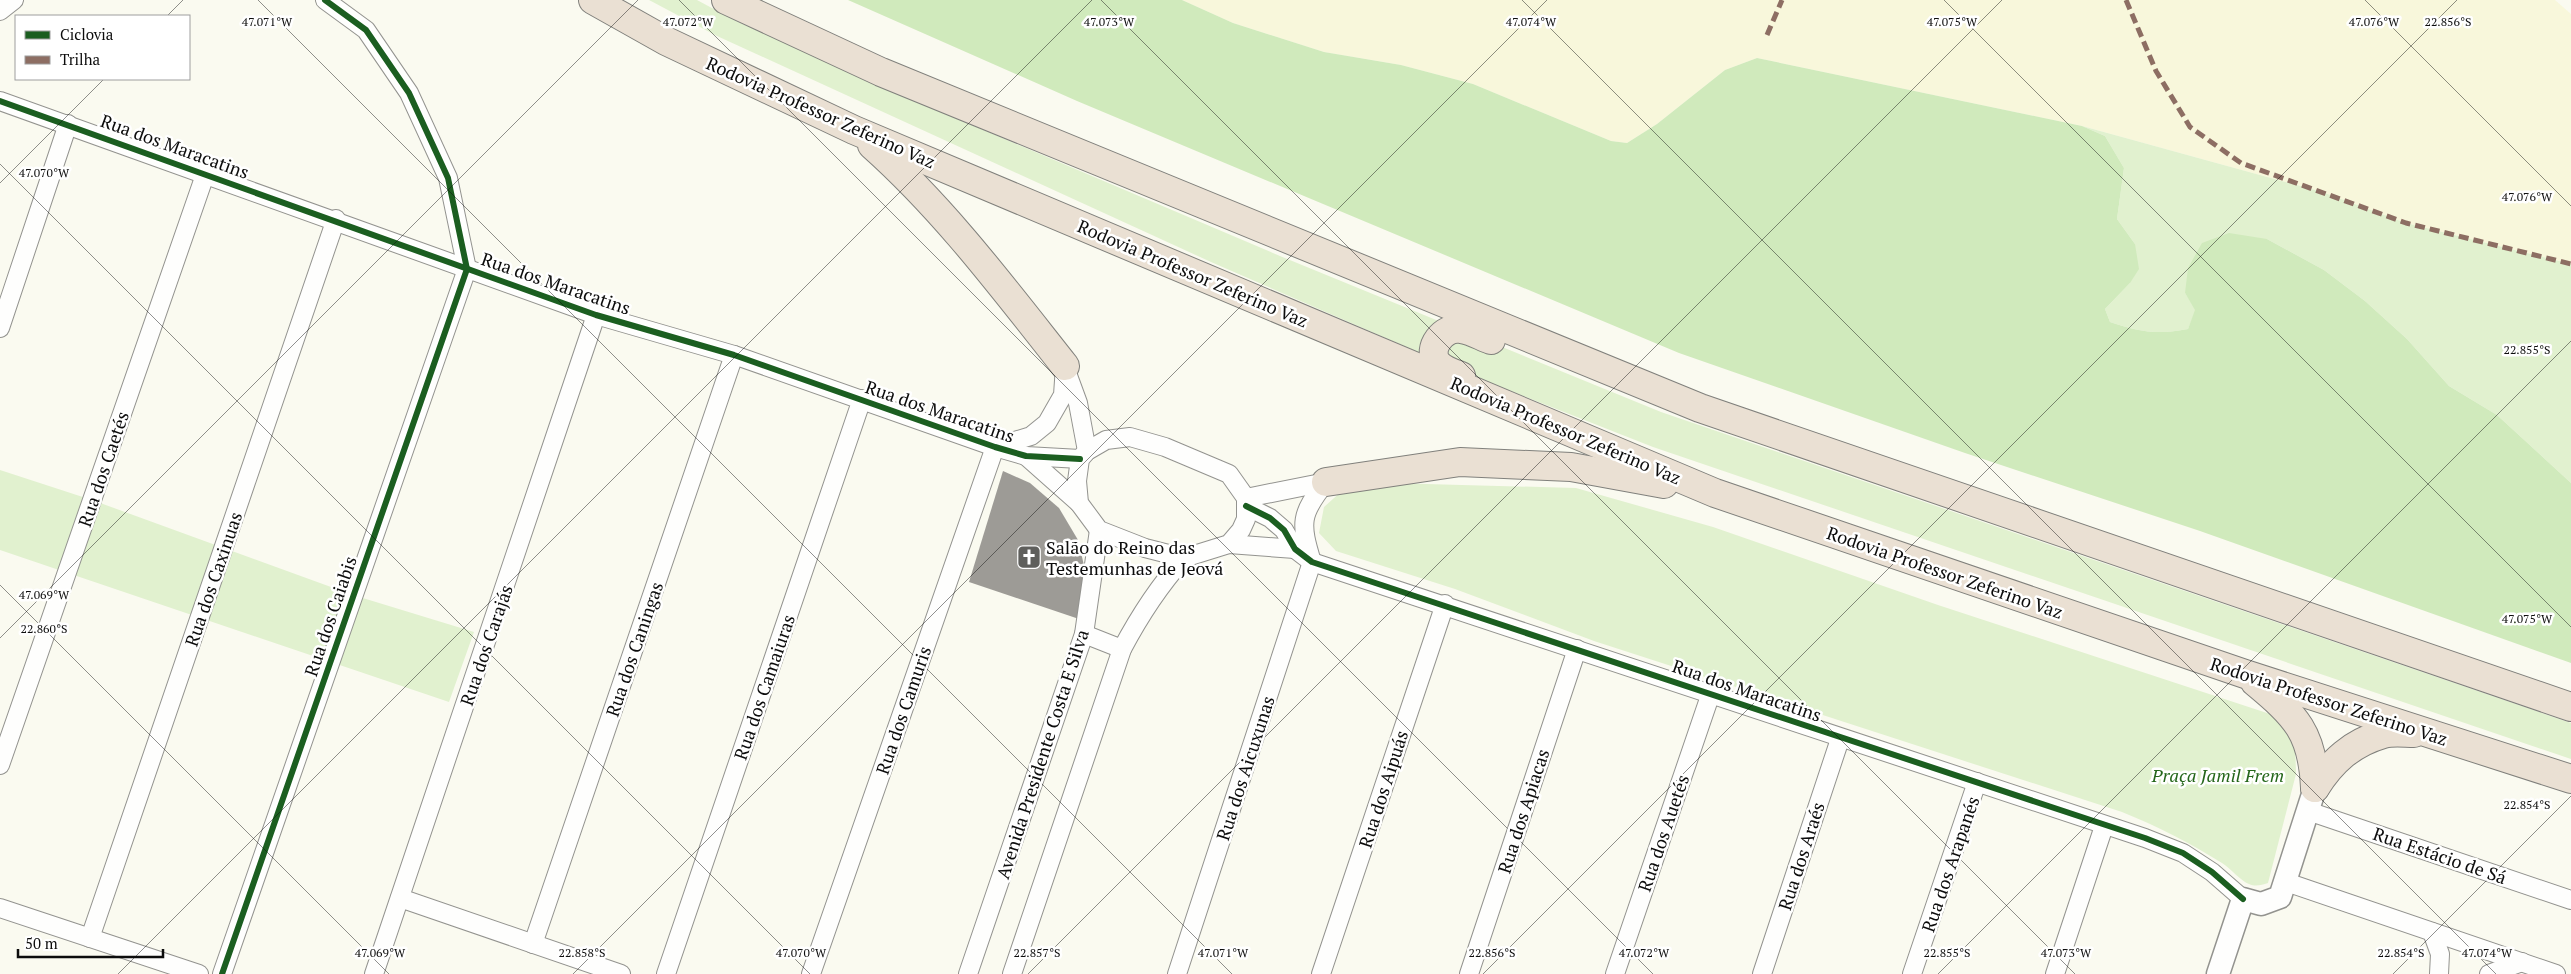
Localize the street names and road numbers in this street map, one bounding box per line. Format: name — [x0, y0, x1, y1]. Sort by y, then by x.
street label: Rodovia Professor Zeferino Vaz — [703, 51, 939, 173]
street label: Rua dos Maracatins — [98, 108, 252, 184]
street label: Rodovia Professor Zeferino Vaz — [1074, 213, 1312, 333]
street label: Rua dos Maracatins — [478, 246, 634, 320]
street label: Rodovia Professor Zeferino Vaz — [1447, 370, 1685, 490]
street label: Rua dos Maracatins — [862, 374, 1018, 448]
street label: Rua dos Caetés — [72, 408, 134, 530]
street label: Rua dos Caxinuas — [179, 509, 247, 649]
street label: Rodovia Professor Zeferino Vaz — [1824, 520, 2066, 624]
street label: Rua dos Caiabis — [298, 553, 362, 679]
street label: Rua dos Caningas — [600, 578, 668, 720]
street label: Rua dos Carajás — [454, 581, 518, 709]
street label: Rua dos Camaiuras — [728, 611, 800, 763]
street label: Avenida Presidente Costa E Silva — [990, 626, 1094, 882]
street label: Rua dos Camuris — [870, 643, 936, 777]
street label: Rodovia Professor Zeferino Vaz — [2207, 651, 2451, 751]
street label: Rua dos Maracatins — [1669, 653, 1825, 727]
street label: Rua dos Aicuxunas — [1210, 693, 1280, 843]
street label: Rua dos Aipuás — [1353, 727, 1413, 851]
street label: Rua dos Apiacas — [1492, 746, 1554, 876]
street label: Rua dos Auetés — [1632, 771, 1694, 895]
street label: Rua dos Arapanés — [1916, 793, 1984, 935]
street label: Rua dos Araés — [1772, 799, 1830, 913]
street label: Rua Estácio de Sá — [2370, 821, 2510, 889]

